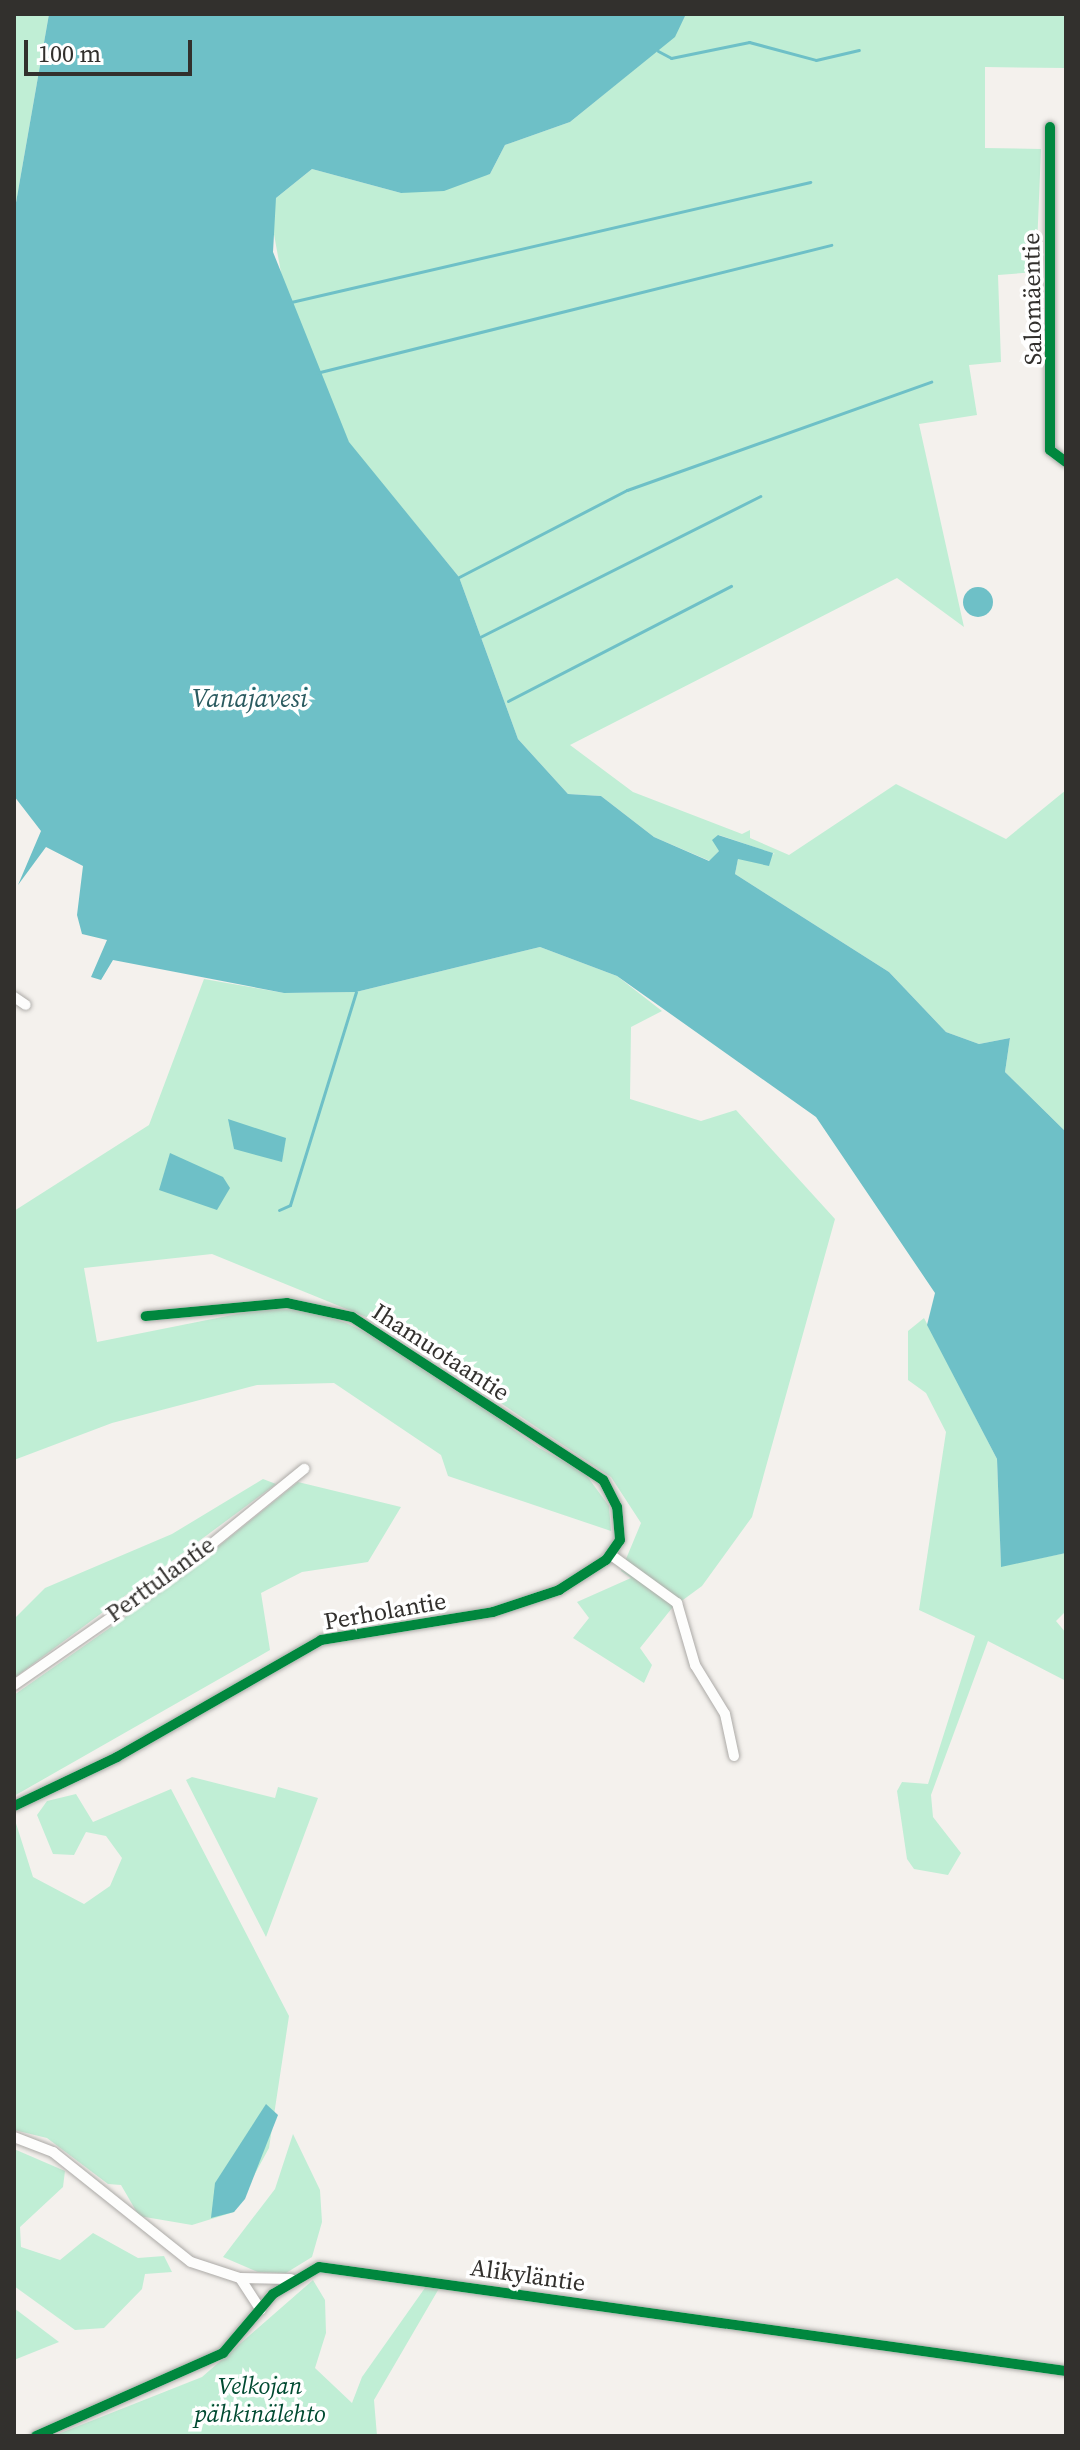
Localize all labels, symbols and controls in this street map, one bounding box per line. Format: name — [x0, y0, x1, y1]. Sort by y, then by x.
scale bar — [28, 24, 196, 74]
text: 100 m — [38, 37, 101, 70]
street label: Salomäentie — [1016, 232, 1048, 366]
water label: Vanajavesi — [192, 683, 308, 715]
street label: Ihamuotaantie — [367, 1297, 515, 1407]
street label: Perttulantie — [100, 1530, 220, 1628]
street label: Perholantie — [322, 1586, 448, 1636]
street label: Alikyläntie — [469, 2253, 587, 2297]
park label: Velkojan pähkinälehto — [194, 2372, 326, 2428]

